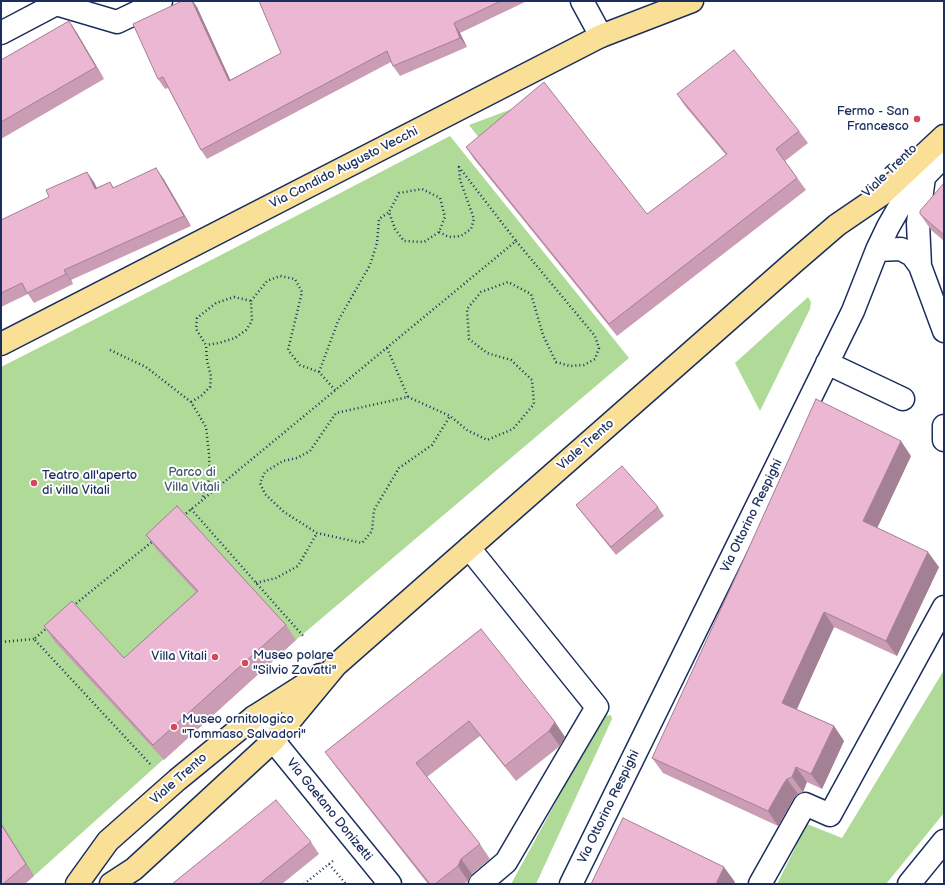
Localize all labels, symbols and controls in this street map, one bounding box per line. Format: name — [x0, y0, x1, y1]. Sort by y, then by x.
place label: Fermo - San Francesco — [837, 104, 909, 135]
marker: Fermo - San Francesco — [912, 114, 922, 124]
street label: Via Candido Augusto Vecchi — [267, 124, 421, 212]
street label: Viale Trento — [859, 141, 921, 201]
street label: Viale Trento — [554, 416, 618, 474]
street label: Via Ottorino Respighi — [718, 457, 786, 575]
park label: Parco di Villa Vitali — [164, 465, 220, 496]
place label: Teatro all'aperto di villa Vitali — [42, 468, 137, 499]
marker: Teatro all'aperto di villa Vitali — [29, 478, 39, 488]
place label: Museo polare "Silvio Zavatti" — [253, 648, 336, 679]
place label: Villa Vitali — [151, 649, 207, 665]
marker: Villa Vitali — [210, 652, 220, 662]
marker: Museo polare "Silvio Zavatti" — [240, 658, 250, 668]
place label: Museo ornitologico "Tommaso Salvadori" — [182, 712, 306, 743]
marker: Museo ornitologico "Tommaso Salvadori" — [169, 722, 179, 732]
street label: Via Ottorino Respighi — [575, 748, 643, 866]
street label: Viale Trento — [147, 750, 211, 808]
street label: Via Gaetano Donizetti — [283, 755, 375, 865]

